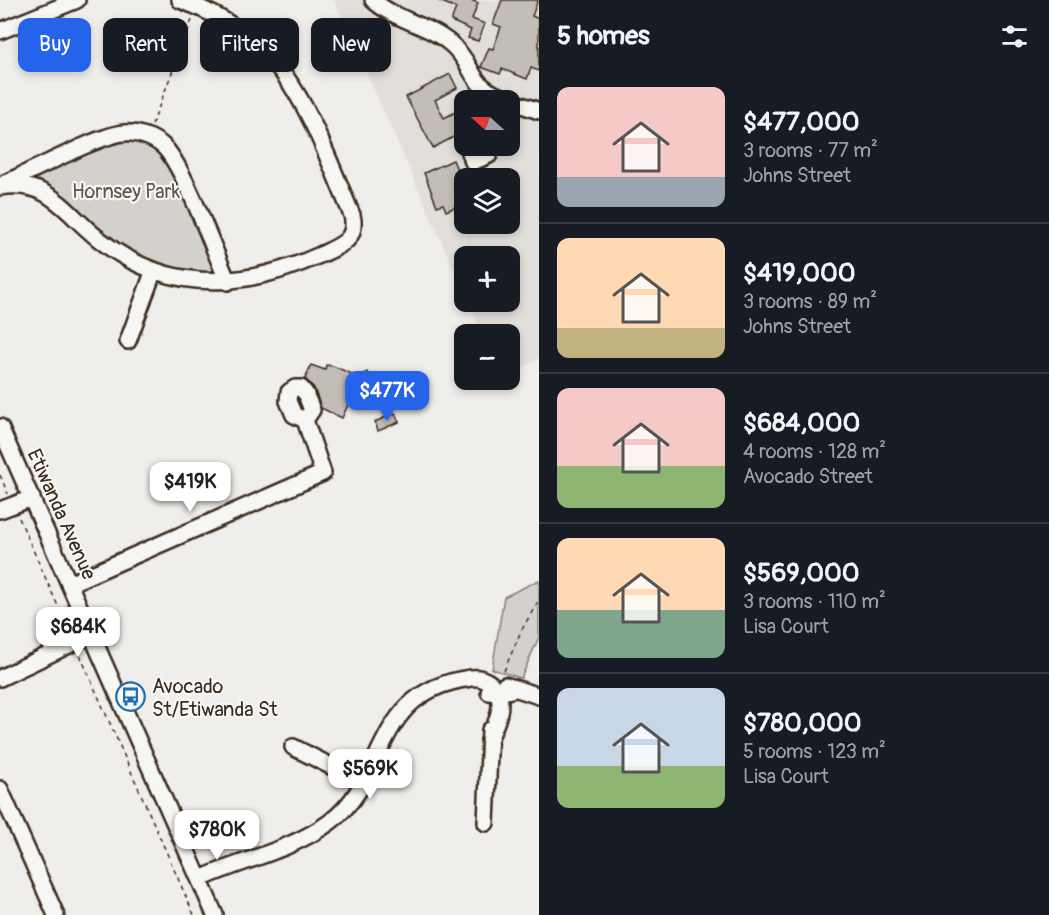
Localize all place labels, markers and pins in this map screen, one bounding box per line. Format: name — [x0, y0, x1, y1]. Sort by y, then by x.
pin: $477K — [345, 371, 429, 422]
pin: $419K — [148, 462, 232, 513]
pin: $684K — [36, 607, 120, 658]
place label: Avocado St/Etiwanda St — [152, 674, 279, 722]
bus stop icon: Avocado St/Etiwanda St — [115, 681, 147, 713]
pin: $569K — [328, 749, 412, 800]
pin: $780K — [175, 810, 259, 861]

